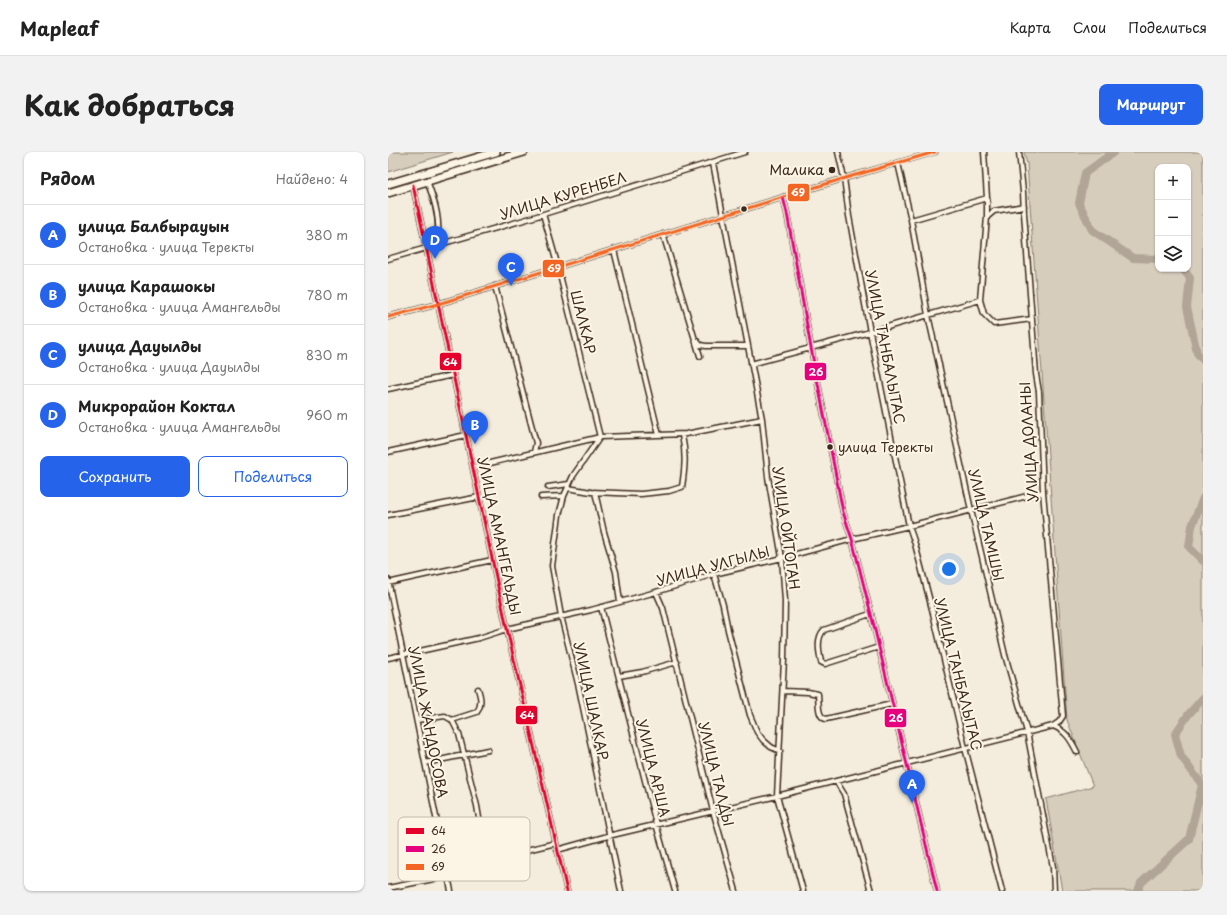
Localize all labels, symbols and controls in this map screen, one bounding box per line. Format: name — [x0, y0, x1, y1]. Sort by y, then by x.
text: Mapleaf — [20, 14, 98, 42]
text: Карта — [1010, 17, 1051, 38]
text: Слои — [1073, 17, 1106, 38]
text: Поделиться — [1128, 17, 1207, 38]
text: Как добраться — [24, 83, 235, 126]
button: Маршрут — [1099, 84, 1203, 125]
place label: Малика — [769, 159, 824, 180]
map controls — [1155, 164, 1191, 272]
button: + — [1155, 164, 1191, 200]
text: Рядом — [40, 165, 95, 191]
marker: Малика — [827, 165, 837, 175]
street label: УЛИЦА КУРЕНБЕЛ — [497, 166, 629, 225]
text: Найдено: 4 — [276, 169, 348, 188]
line badge: 69 — [787, 183, 810, 202]
text: 69 — [791, 183, 805, 200]
button: − — [1155, 200, 1191, 236]
unlabelled marker — [739, 204, 749, 214]
text: улица Балбырауын — [78, 214, 230, 237]
text: A — [48, 225, 58, 244]
text: 380 m — [305, 225, 348, 244]
pin: D — [422, 226, 448, 259]
button: layers — [1155, 236, 1191, 272]
text: Остановка · улица Теректы — [78, 237, 254, 256]
pin: C — [498, 253, 524, 286]
line badge: 69 — [542, 259, 565, 278]
text: 69 — [547, 259, 561, 276]
street label: УЛИЦА ТАНБАЛЫТАС — [860, 268, 911, 426]
text: улица Карашокы — [78, 274, 215, 297]
text: B — [49, 285, 57, 304]
text: 780 m — [307, 285, 348, 304]
street label: ШАЛКАР — [565, 288, 602, 356]
text: Остановка · улица Амангельды — [78, 297, 281, 316]
text: улица Дауылды — [78, 334, 201, 357]
text: C — [48, 345, 58, 364]
text: 830 m — [306, 345, 348, 364]
line badge: 64 — [439, 352, 462, 371]
text: 64 — [442, 353, 458, 370]
text: Остановка · улица Дауылды — [78, 357, 260, 376]
line badge: 26 — [804, 362, 827, 381]
text: 26 — [809, 363, 823, 380]
street label: УЛИЦА ДОЛАНЫ — [1014, 381, 1043, 503]
text: Микрорайон Коктал — [78, 394, 235, 417]
text: D — [48, 405, 58, 424]
text: 960 m — [306, 405, 348, 424]
pin: B — [462, 411, 488, 444]
text: Остановка · улица Амангельды — [78, 417, 281, 436]
place label: улица Теректы — [838, 437, 933, 456]
marker: улица Теректы — [825, 442, 835, 452]
street label: УЛИЦА АМАНГЕЛЬДЫ — [472, 455, 527, 617]
button: Сохранить — [40, 456, 190, 497]
button: Поделиться — [198, 456, 348, 497]
street label: УЛИЦА ОЙТОГАН — [767, 465, 806, 591]
street label: УЛИЦА ТАМШЫ — [963, 467, 1010, 583]
street label: УЛИЦА УЛГЫЛЫ — [654, 540, 772, 591]
your location — [939, 559, 959, 579]
street label: УЛИЦА ТАНБАЛЫТАС — [929, 595, 988, 752]
street label: УЛИЦА ШАЛКАР — [569, 640, 614, 762]
street label: УЛИЦА ЖАНДОСОВА — [403, 644, 454, 800]
line badge: 64 — [515, 705, 538, 725]
text: 64 — [519, 706, 535, 723]
line badge: 26 — [884, 708, 907, 728]
text: 26 — [889, 709, 903, 726]
street label: УЛИЦА АРША — [631, 717, 676, 819]
street label: УЛИЦА ТАЛДЫ — [693, 719, 740, 828]
pin: A — [899, 770, 925, 803]
legend — [398, 817, 530, 881]
text: 64 — [431, 822, 446, 839]
text: 26 — [431, 840, 446, 857]
text: 69 — [431, 858, 445, 875]

